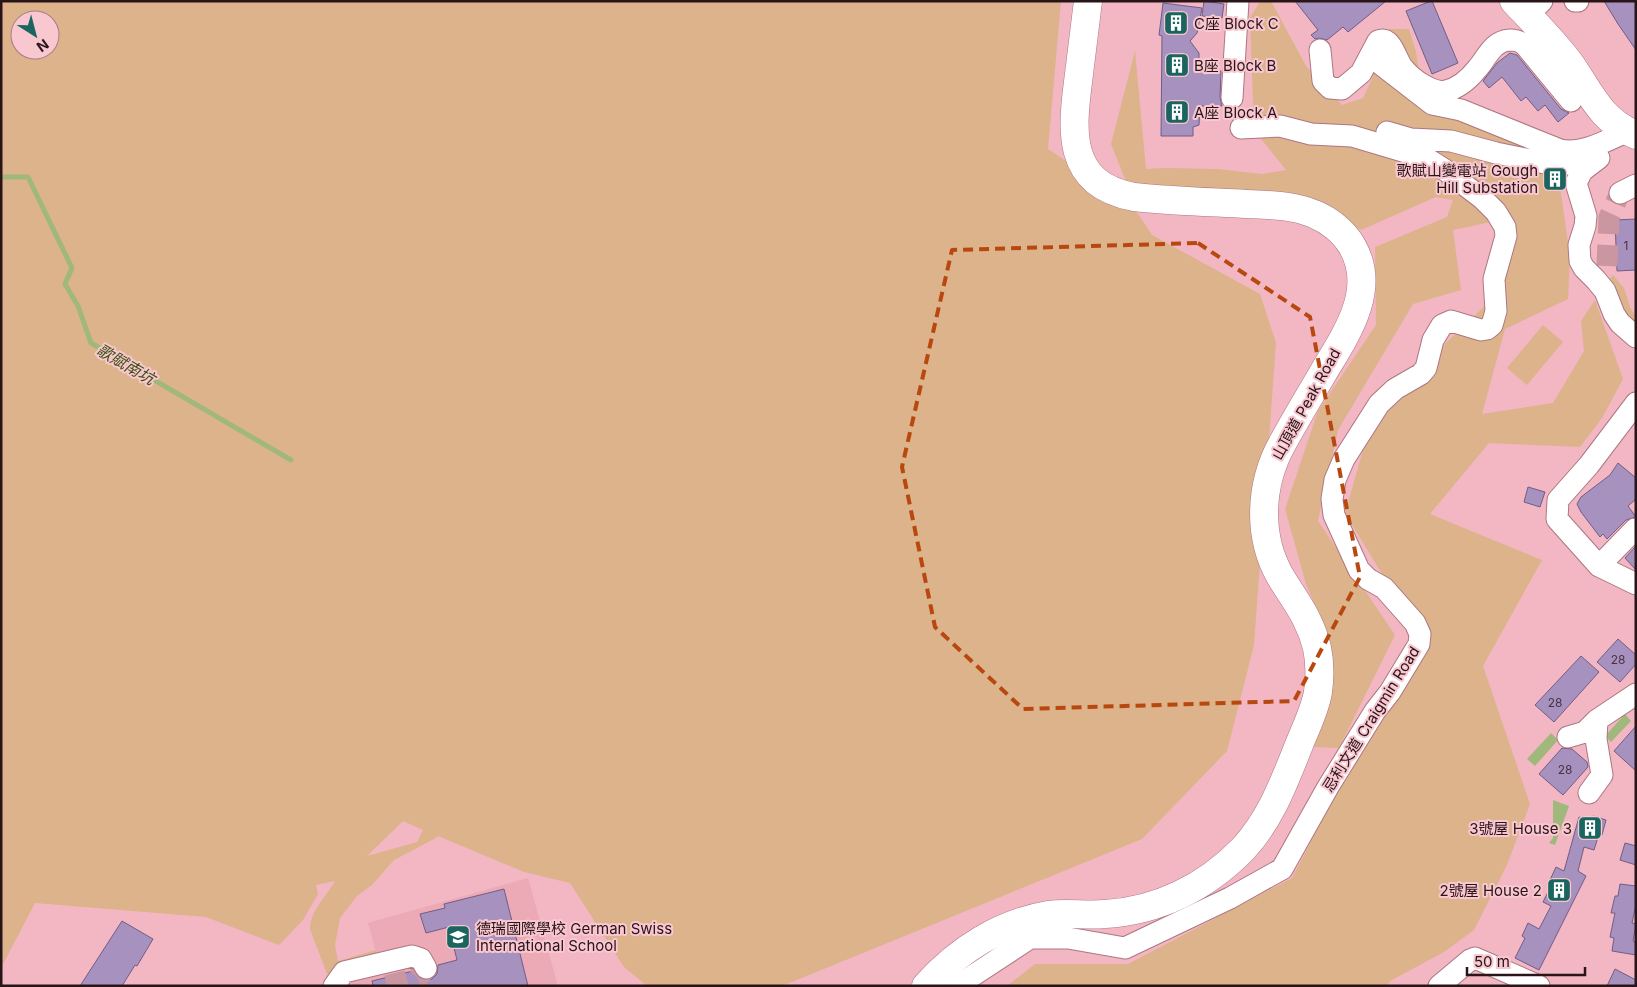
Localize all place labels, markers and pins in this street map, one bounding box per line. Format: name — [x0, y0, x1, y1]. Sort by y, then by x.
building icon: C座 Block C — [1163, 10, 1189, 36]
place label: C座 Block C — [1194, 14, 1279, 33]
building icon: B座 Block B — [1164, 52, 1190, 78]
place label: B座 Block B — [1194, 56, 1276, 75]
building icon: A座 Block A — [1164, 99, 1190, 125]
place label: A座 Block A — [1194, 103, 1277, 122]
place label: 歌賦山變電站 Gough Hill Substation — [1397, 161, 1538, 197]
building icon: 歌賦山變電站 Gough Hill Substation — [1542, 166, 1568, 192]
building icon: 3號屋 House 3 — [1577, 815, 1603, 841]
place label: 3號屋 House 3 — [1469, 819, 1572, 838]
building icon: 2號屋 House 2 — [1546, 877, 1572, 903]
place label: 2號屋 House 2 — [1440, 881, 1542, 900]
place label: 德瑞國際學校 German Swiss International School — [476, 919, 672, 955]
school or university icon: 德瑞國際學校 German Swiss International School — [445, 924, 471, 950]

